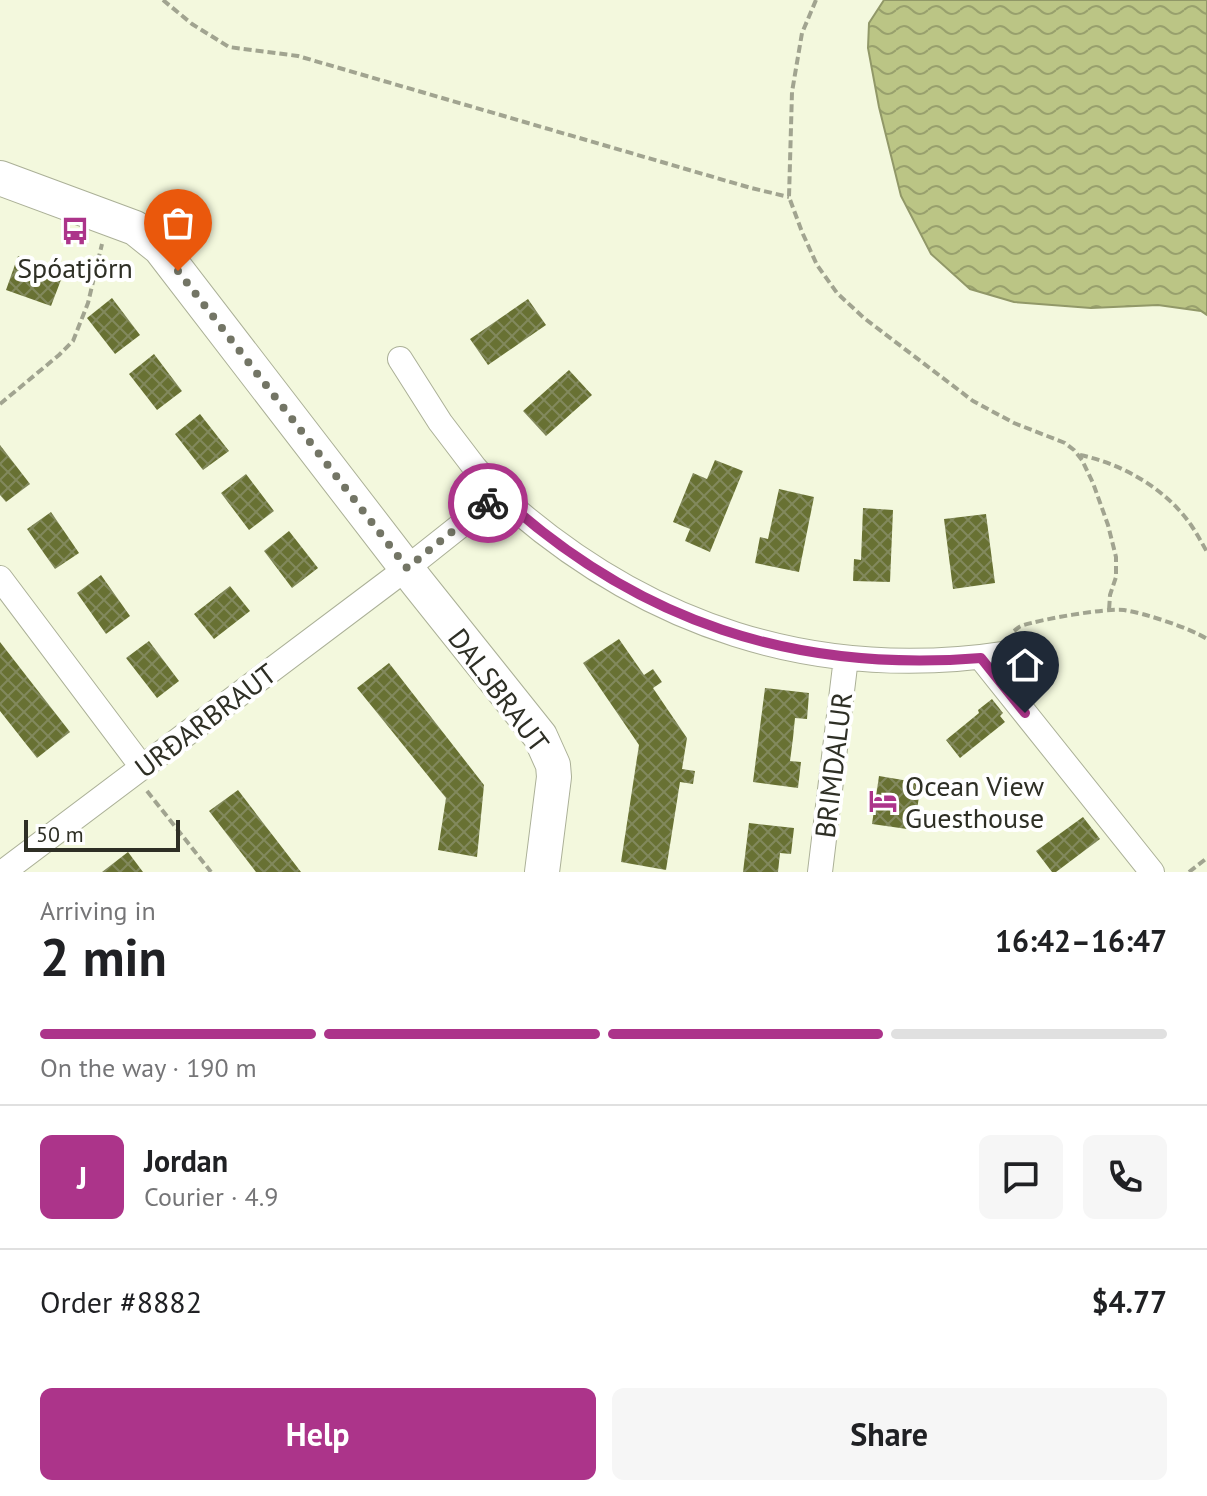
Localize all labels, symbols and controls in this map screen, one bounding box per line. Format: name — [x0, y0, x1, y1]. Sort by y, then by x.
pin — [144, 189, 212, 271]
icon: bag — [156, 201, 200, 245]
bus stop icon: Spóatjörn — [60, 216, 90, 246]
place label: Spóatjörn — [17, 249, 133, 286]
courier — [448, 463, 528, 543]
icon: bike — [466, 481, 510, 525]
street label: DALSBRAUT — [440, 621, 558, 760]
pin — [991, 631, 1059, 713]
icon: home — [1003, 643, 1047, 687]
street label: URÐARBRAUT — [127, 654, 284, 785]
street label: BRIMDALUR — [806, 690, 860, 840]
place label: Ocean View Guesthouse — [905, 767, 1045, 836]
hotel icon: Ocean View Guesthouse — [868, 786, 898, 816]
scale bar — [24, 816, 180, 852]
text: 50 m — [36, 820, 84, 848]
text: Arriving in — [40, 894, 156, 927]
text: 16:42–16:47 — [995, 921, 1167, 960]
text: 2 min — [40, 923, 167, 990]
text: On the way · 190 m — [40, 1051, 257, 1084]
button: chat — [979, 1135, 1063, 1219]
button: phone — [1083, 1135, 1167, 1219]
text: Jordan — [144, 1141, 228, 1180]
text: J — [77, 1158, 87, 1197]
text: Courier · 4.9 — [144, 1180, 278, 1213]
text: Order #8882 — [40, 1282, 202, 1321]
text: $4.77 — [1092, 1282, 1167, 1321]
button: Help — [40, 1388, 596, 1480]
button: Share — [612, 1388, 1167, 1480]

